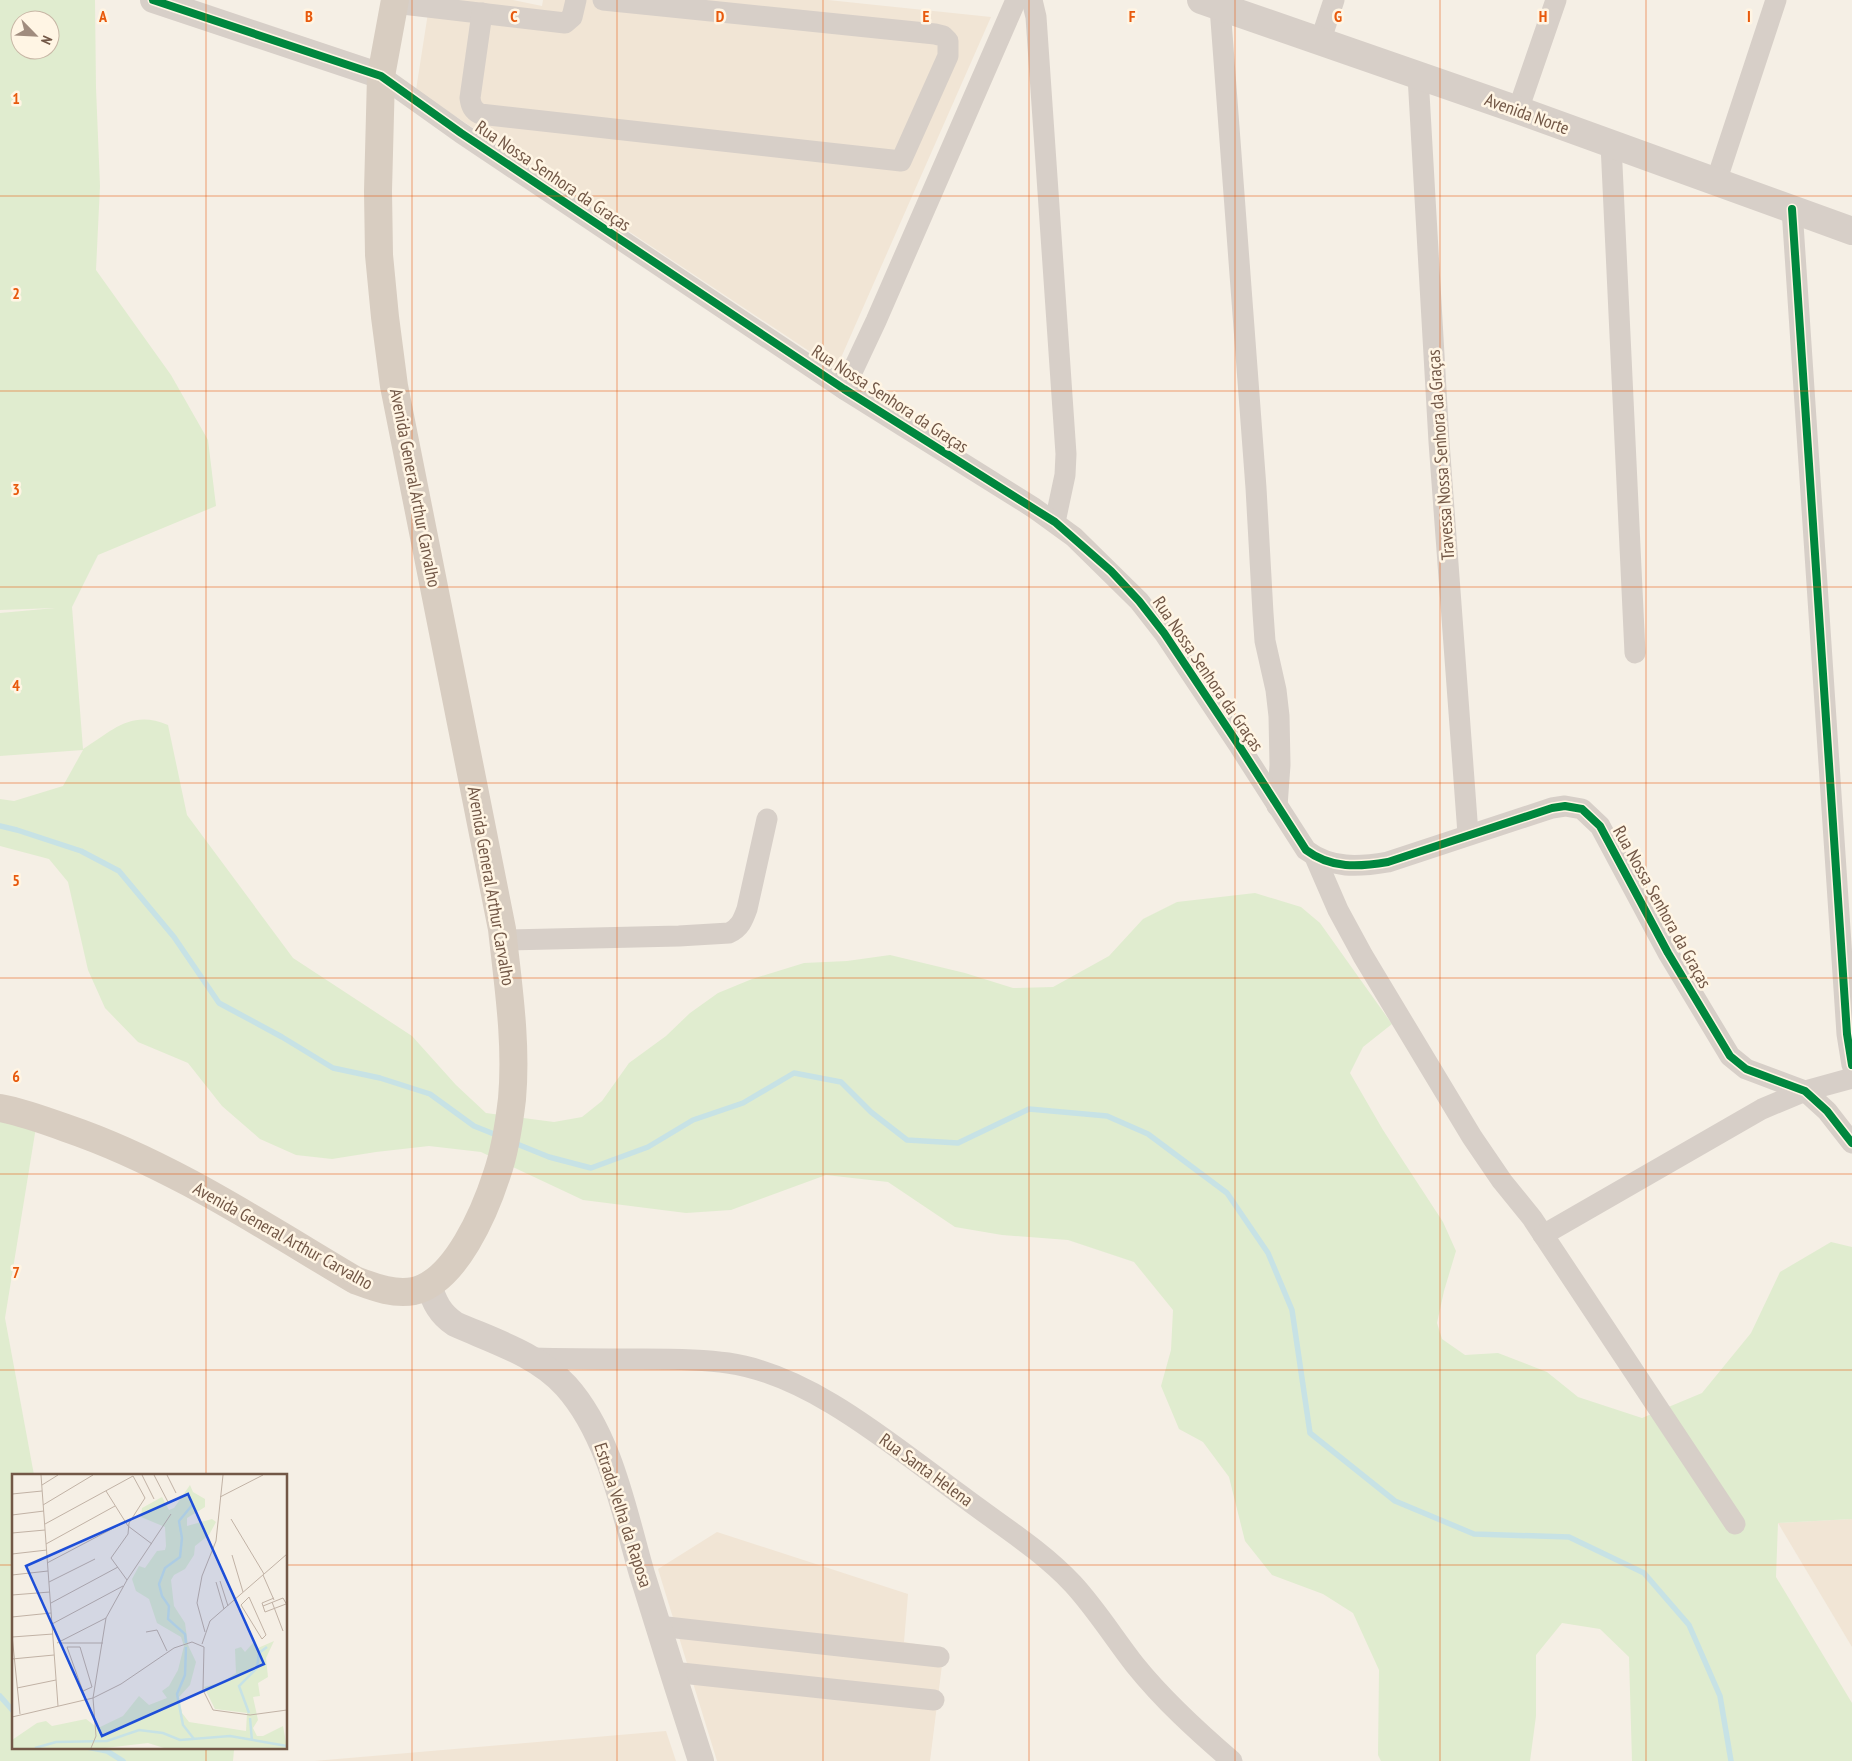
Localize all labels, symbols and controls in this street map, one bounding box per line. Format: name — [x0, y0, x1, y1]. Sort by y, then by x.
text: A — [98, 6, 108, 26]
text: B — [305, 6, 313, 26]
text: C — [510, 6, 518, 26]
text: D — [716, 6, 725, 26]
text: E — [923, 6, 930, 26]
text: F — [1129, 6, 1136, 26]
text: G — [1334, 6, 1342, 26]
text: H — [1539, 6, 1547, 26]
text: I — [1747, 6, 1751, 26]
north arrow — [10, 10, 60, 60]
text: N — [37, 33, 57, 47]
text: 1 — [12, 88, 20, 108]
street label: Avenida Norte — [1482, 88, 1572, 139]
street label: Rua Nossa Senhora da Graças — [471, 115, 635, 236]
text: 2 — [12, 283, 20, 303]
street label: Rua Nossa Senhora da Graças — [808, 339, 973, 458]
street label: Travessa Nossa Senhora da Graças — [1422, 349, 1459, 561]
street label: Avenida General Arthur Carvalho — [385, 387, 446, 589]
text: 3 — [12, 479, 20, 499]
street label: Rua Nossa Senhora da Graças — [1148, 592, 1269, 756]
text: 4 — [12, 675, 20, 695]
street label: Avenida General Arthur Carvalho — [463, 785, 520, 987]
street label: Rua Nossa Senhora da Graças — [1608, 821, 1717, 992]
text: 5 — [12, 870, 20, 890]
text: 6 — [12, 1066, 20, 1086]
street label: Avenida General Arthur Carvalho — [189, 1177, 377, 1295]
text: 7 — [12, 1262, 20, 1282]
street label: Rua Santa Helena — [875, 1428, 978, 1511]
street label: Estrada Velha da Raposa — [589, 1440, 658, 1590]
inset map — [12, 1474, 288, 1748]

